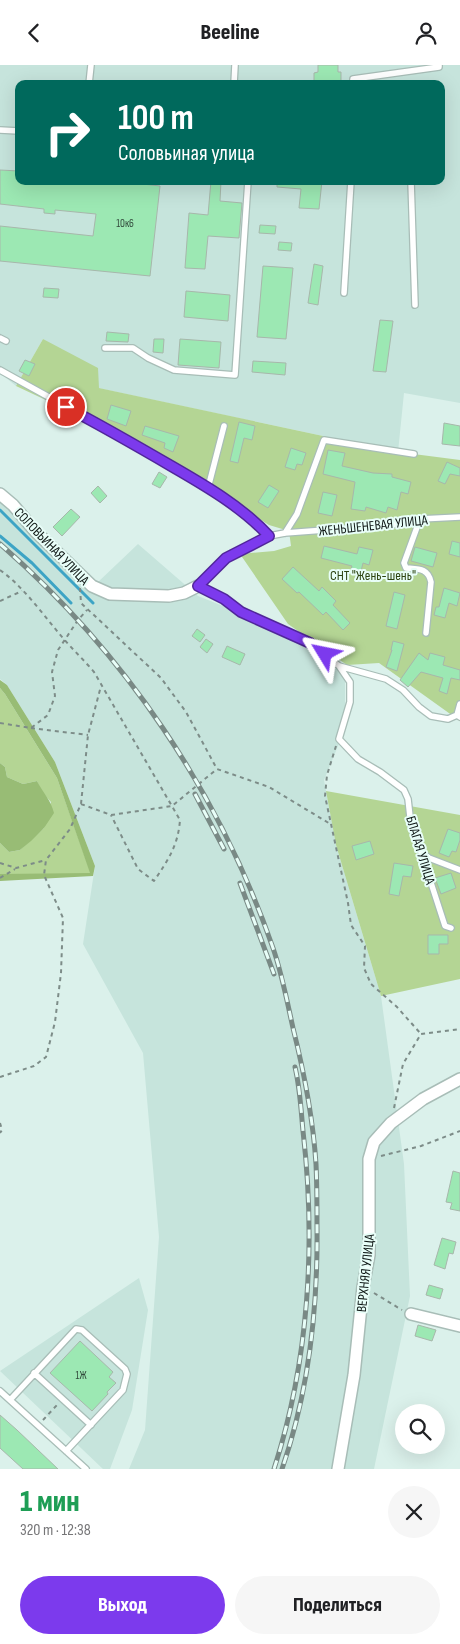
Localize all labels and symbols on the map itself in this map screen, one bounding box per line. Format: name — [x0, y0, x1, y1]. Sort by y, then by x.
house number: 10к6 — [116, 217, 134, 230]
pin — [45, 386, 87, 428]
street label: СОЛОВЬИНАЯ УЛИЦА — [11, 504, 93, 589]
street label: ЖЕНЬШЕНЕВАЯ УЛИЦА — [318, 511, 430, 540]
park label: СНТ "Жень-шень" — [330, 567, 416, 584]
position arrow — [298, 627, 350, 679]
street label: БЛАГАЯ УЛИЦА — [402, 814, 439, 887]
street label: ВЕРХНЯЯ УЛИЦА — [353, 1232, 378, 1313]
house number: 1Ж — [75, 1369, 87, 1382]

